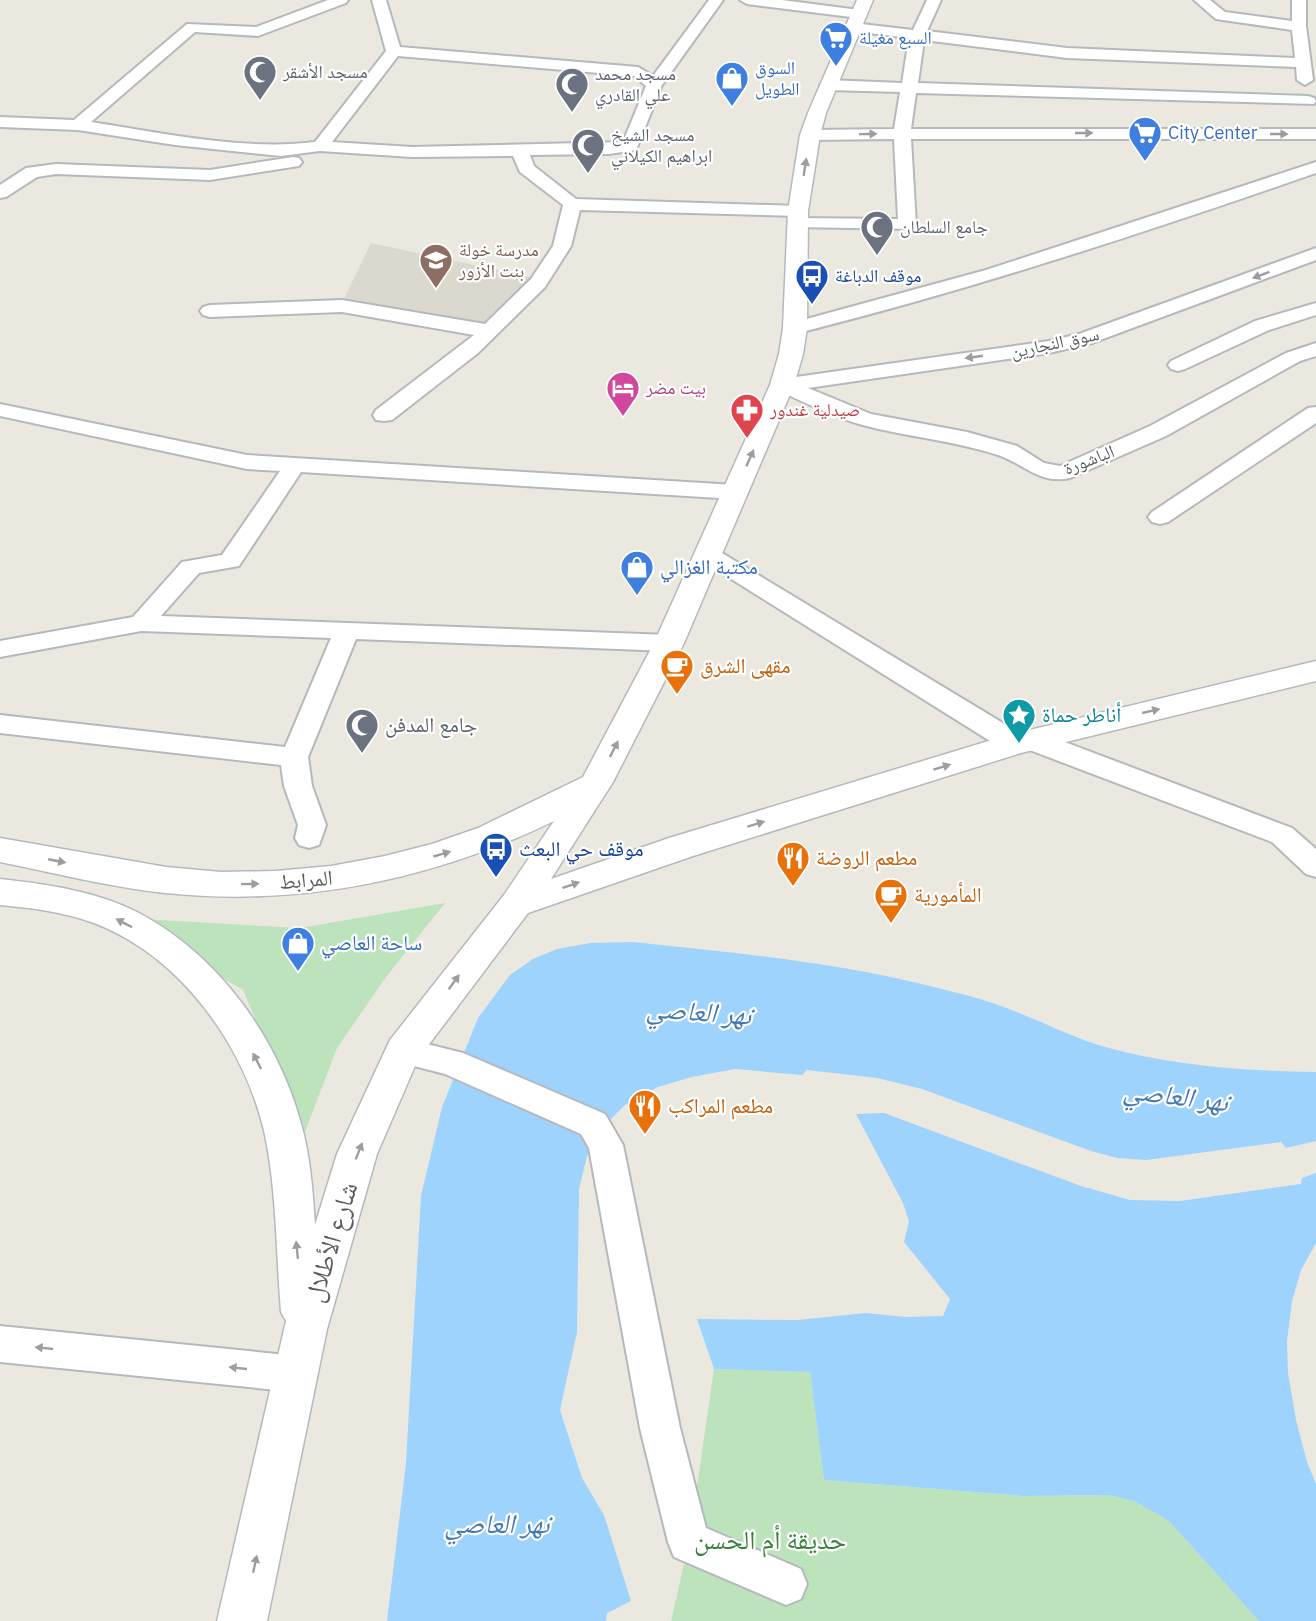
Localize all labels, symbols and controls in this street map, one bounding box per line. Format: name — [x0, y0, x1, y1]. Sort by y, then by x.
supermarket icon: السبع مغيلة — [818, 20, 854, 67]
place label: السبع مغيلة — [859, 26, 932, 50]
mosque icon: مسجد الأشقر — [242, 54, 278, 101]
place label: السوق الطويل — [755, 56, 800, 100]
place label: مسجد الأشقر — [282, 60, 368, 83]
shop icon: السوق الطويل — [714, 60, 750, 107]
place label: مسجد محمد علي القادري — [595, 62, 676, 110]
mosque icon: مسجد محمد علي القادري — [554, 66, 590, 113]
supermarket icon: City Center — [1127, 115, 1163, 162]
place label: City Center — [1168, 121, 1258, 144]
place label: مسجد الشيخ ابراهيم الكيلاني — [611, 123, 712, 171]
mosque icon: مسجد الشيخ ابراهيم الكيلاني — [570, 127, 606, 174]
one-way arrow — [1075, 128, 1094, 138]
one-way arrow — [859, 129, 878, 139]
one-way arrow — [1270, 129, 1289, 138]
one-way arrow — [800, 157, 809, 176]
mosque icon: جامع السلطان — [859, 209, 895, 256]
place label: جامع السلطان — [900, 215, 988, 239]
place label: مدرسة خولة بنت الأزور — [458, 238, 539, 282]
school or university icon: مدرسة خولة بنت الأزور — [418, 242, 454, 289]
bus stop icon: موقف الدباغة — [794, 258, 830, 305]
place label: موقف الدباغة — [835, 264, 922, 287]
one-way arrow — [1252, 270, 1270, 280]
street label: سوق النجارين — [1009, 322, 1101, 363]
one-way arrow — [965, 353, 984, 362]
hotel icon: بيت مضر — [605, 370, 641, 417]
place label: بيت مضر — [645, 376, 706, 399]
pharmacy icon: صيدلية غندور — [729, 392, 765, 439]
place label: صيدلية غندور — [769, 398, 860, 421]
street label: الباشورة — [1060, 439, 1117, 480]
one-way arrow — [746, 450, 755, 467]
shop icon: مكتبة الغزالي — [619, 549, 655, 596]
place label: مكتبة الغزالي — [660, 552, 758, 583]
cafe icon: مقهى الشرق — [659, 648, 695, 695]
place label: مقهى الشرق — [700, 651, 791, 679]
place icon: أناطر حماة — [1001, 697, 1037, 744]
place label: أناطر حماة — [1042, 700, 1121, 728]
one-way arrow — [1142, 706, 1160, 716]
mosque icon: جامع المدفن — [344, 707, 380, 754]
place label: جامع المدفن — [385, 710, 477, 738]
one-way arrow — [609, 740, 619, 757]
one-way arrow — [933, 761, 951, 771]
one-way arrow — [747, 819, 765, 828]
bus stop icon: موقف حي البعث — [478, 831, 514, 878]
place label: موقف حي البعث — [519, 834, 644, 865]
restaurant icon: مطعم الروضة — [775, 840, 811, 887]
place label: مطعم الروضة — [816, 843, 917, 872]
one-way arrow — [434, 849, 452, 858]
one-way arrow — [48, 857, 67, 866]
street label: المرابط — [278, 863, 334, 895]
cafe icon: المأمورية — [873, 877, 909, 924]
one-way arrow — [241, 879, 260, 889]
one-way arrow — [562, 880, 580, 890]
place label: المأمورية — [914, 880, 982, 908]
one-way arrow — [115, 918, 133, 928]
shop icon: ساحة العاصي — [280, 925, 316, 972]
place label: ساحة العاصي — [321, 928, 422, 959]
one-way arrow — [448, 975, 460, 991]
water label: نهر العاصي — [645, 989, 757, 1037]
one-way arrow — [252, 1052, 262, 1069]
water label: نهر العاصي — [1121, 1071, 1235, 1124]
restaurant icon: مطعم المراكب — [627, 1088, 663, 1135]
place label: مطعم المراكب — [668, 1091, 773, 1120]
one-way arrow — [354, 1142, 364, 1160]
street label: شارع الأطلال — [296, 1178, 364, 1306]
one-way arrow — [292, 1240, 302, 1259]
one-way arrow — [35, 1343, 54, 1353]
one-way arrow — [229, 1363, 248, 1373]
water label: نهر العاصي — [445, 1505, 554, 1545]
park label: حديقة أم الحسن — [694, 1522, 846, 1558]
one-way arrow — [250, 1555, 260, 1573]

